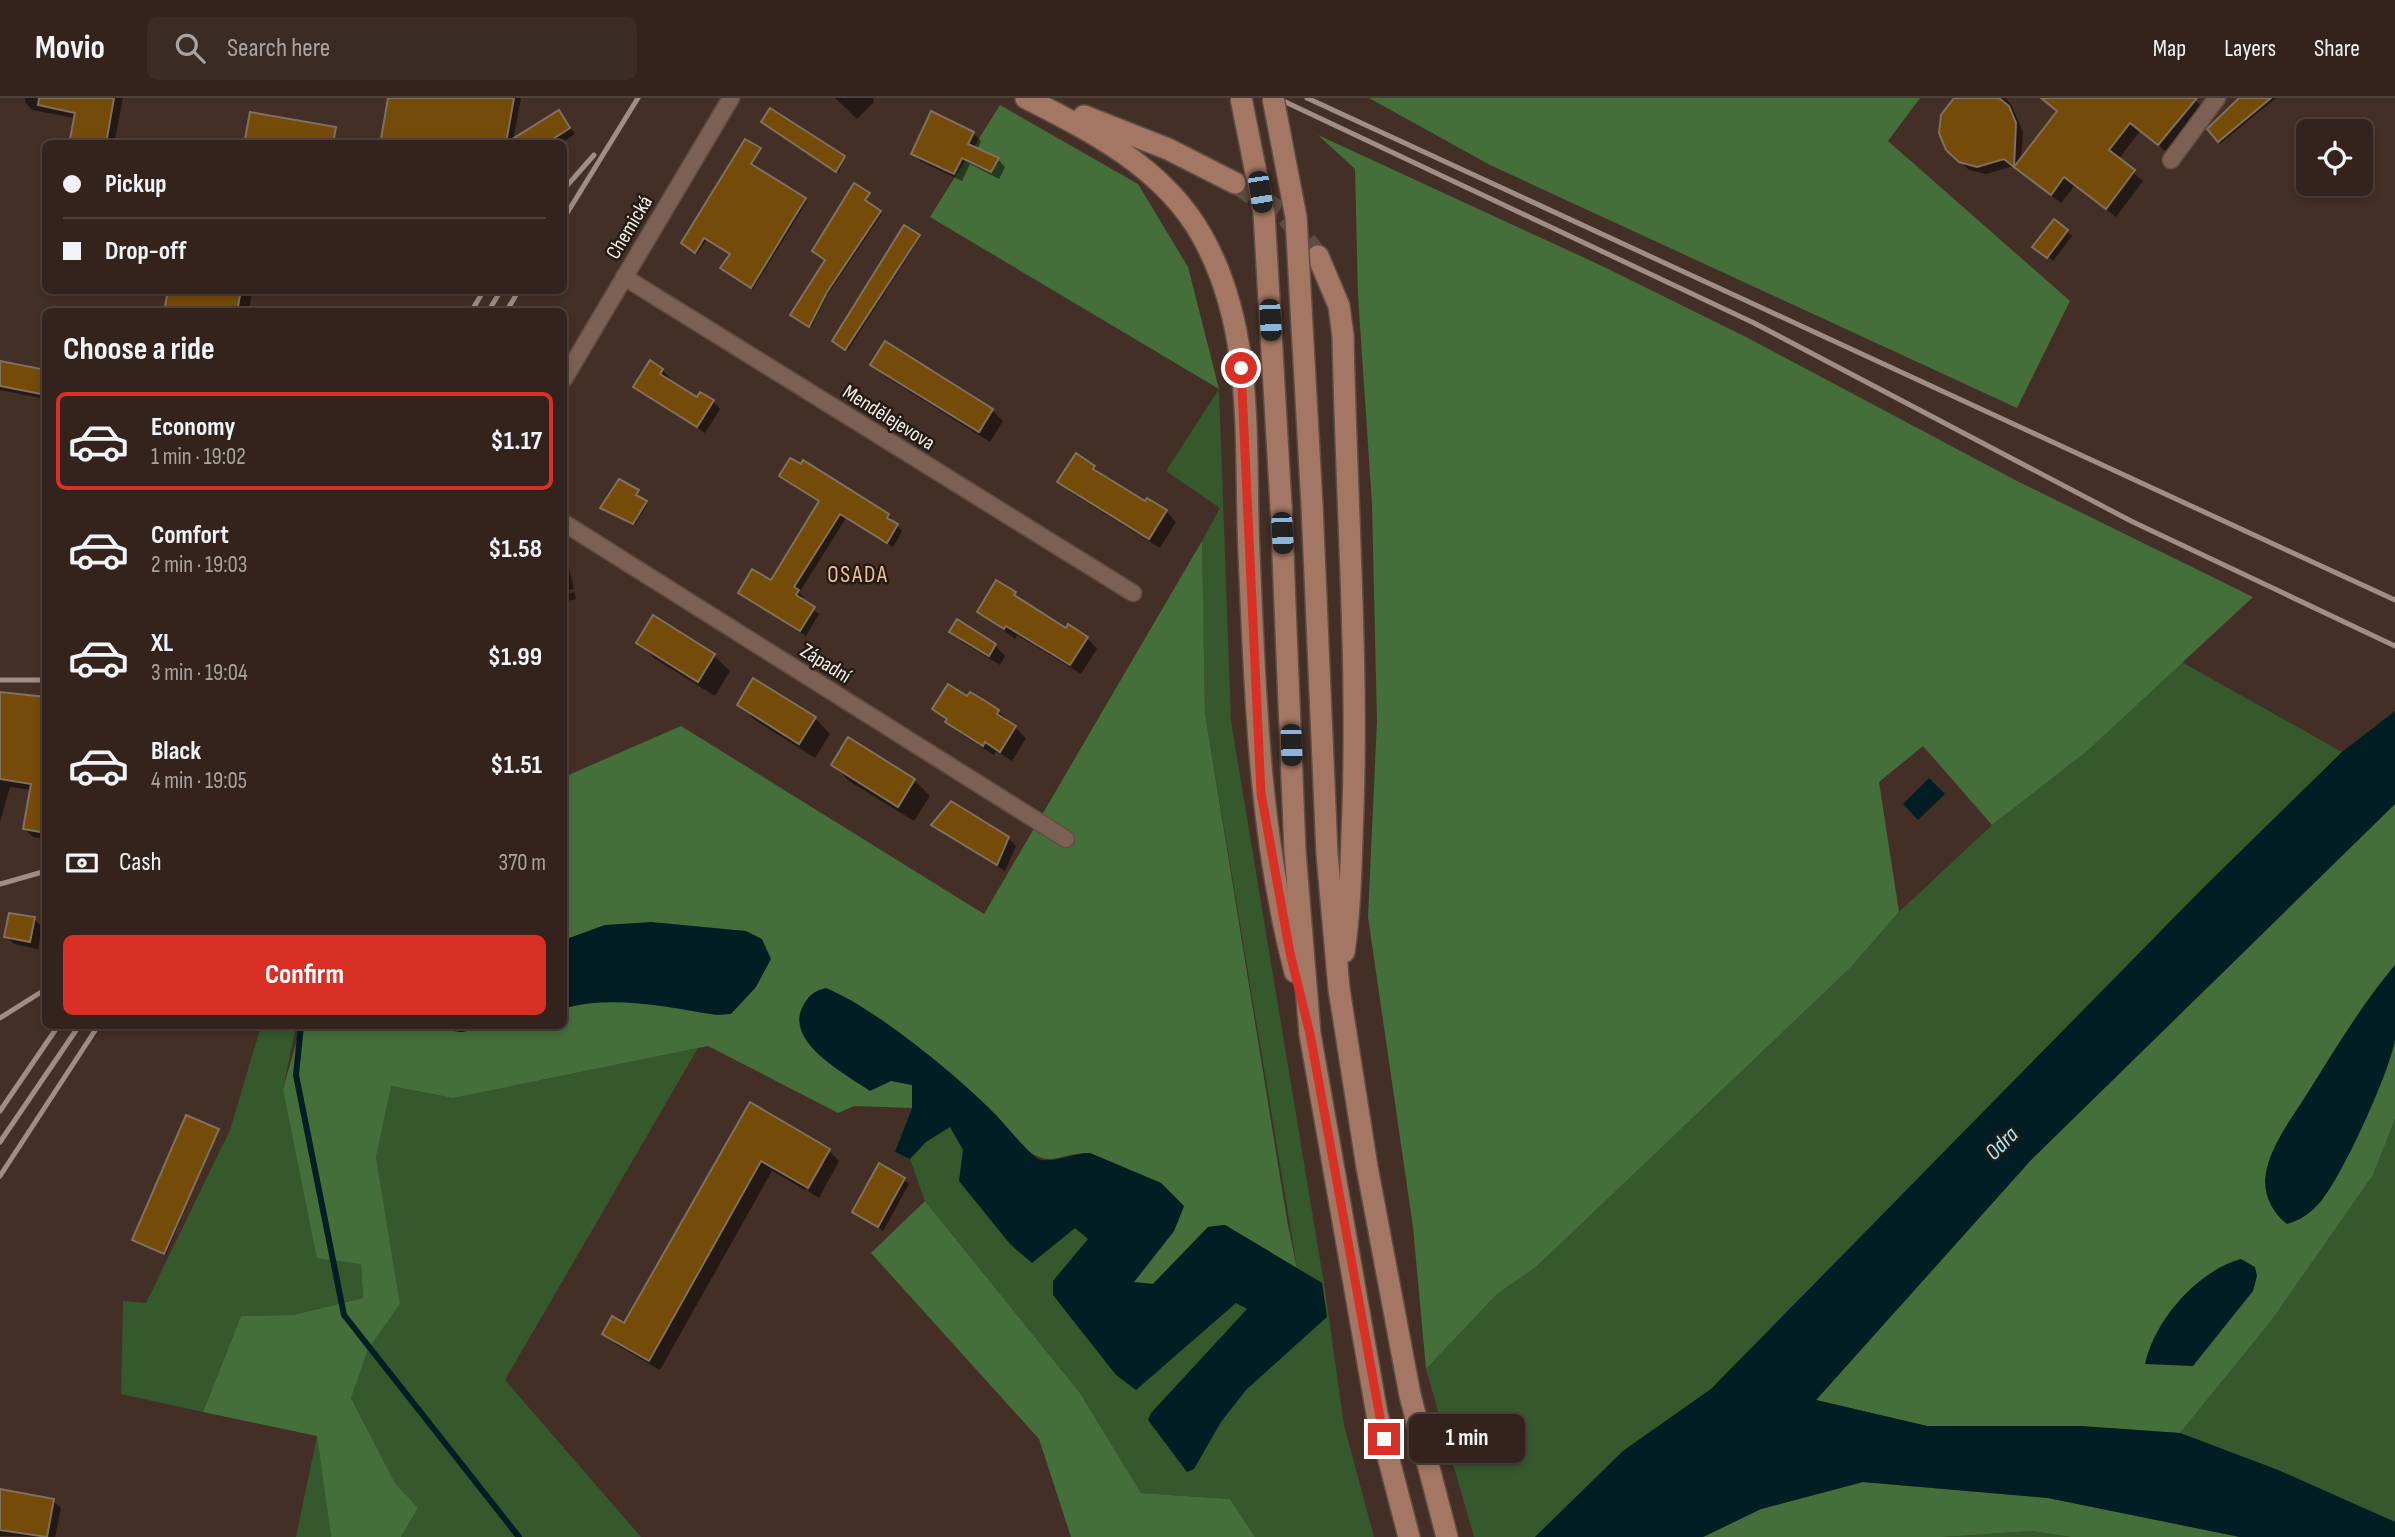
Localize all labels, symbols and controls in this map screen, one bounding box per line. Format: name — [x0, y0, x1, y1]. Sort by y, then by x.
search box — [147, 17, 637, 80]
text: Movio — [35, 28, 105, 68]
icon: search — [171, 29, 209, 67]
text: Search here — [227, 33, 330, 64]
text: Map — [2153, 34, 2186, 63]
text: Layers — [2224, 34, 2276, 63]
text: Share — [2314, 34, 2360, 63]
map controls — [2296, 119, 2373, 196]
button: locate — [2296, 119, 2373, 196]
text: Pickup — [105, 169, 167, 200]
car — [1247, 170, 1274, 214]
street label: Chemická — [601, 191, 658, 263]
text: Drop-off — [105, 236, 186, 267]
car — [1259, 298, 1282, 342]
text: Choose a ride — [63, 330, 215, 369]
route start — [1225, 352, 1257, 384]
street label: Mendělejevova — [838, 379, 939, 456]
icon: car — [67, 410, 130, 473]
text: Economy — [151, 412, 235, 443]
text: $1.17 — [490, 426, 542, 457]
text: 1 min · 19:02 — [151, 443, 246, 471]
car — [1271, 511, 1294, 555]
icon: car — [67, 518, 130, 581]
text: Comfort — [151, 520, 229, 551]
text: $1.58 — [488, 534, 542, 565]
text: 2 min · 19:03 — [151, 551, 247, 579]
district label: OSADA — [827, 561, 889, 589]
icon: car — [67, 626, 130, 689]
text: XL — [151, 628, 173, 659]
street label: Západní — [796, 638, 856, 689]
text: $1.99 — [488, 642, 542, 673]
text: 3 min · 19:04 — [151, 659, 248, 687]
car — [1280, 724, 1303, 766]
icon: car — [67, 734, 130, 797]
text: Black — [151, 736, 201, 767]
text: $1.51 — [490, 750, 542, 781]
text: 4 min · 19:05 — [151, 767, 247, 795]
icon: cash — [63, 844, 101, 882]
text: Cash — [119, 847, 162, 878]
text: 370 m — [499, 849, 546, 877]
button: Confirm — [63, 935, 546, 1015]
water label: Odra — [1979, 1121, 2025, 1166]
callout: 1 min — [1408, 1414, 1524, 1464]
route end — [1368, 1423, 1400, 1455]
text: 1 min — [1446, 1424, 1488, 1452]

